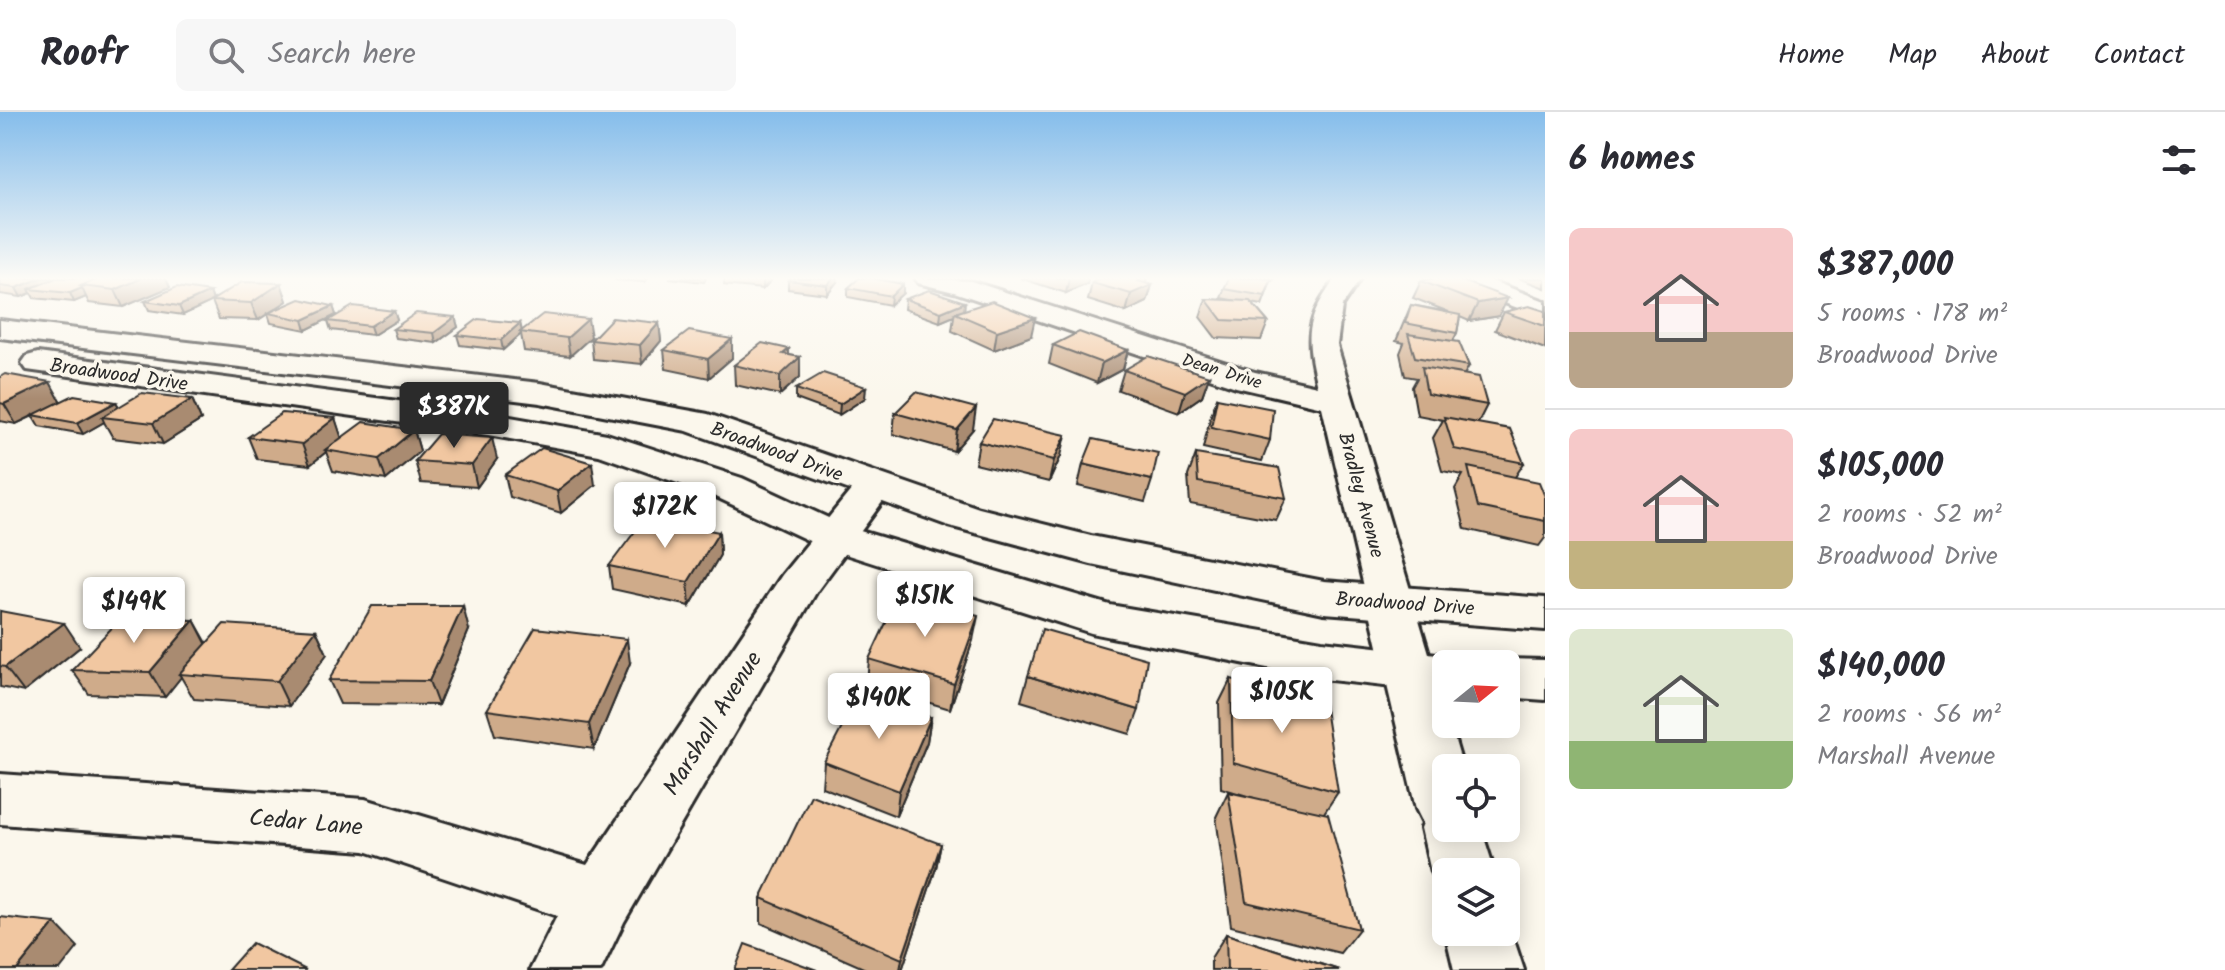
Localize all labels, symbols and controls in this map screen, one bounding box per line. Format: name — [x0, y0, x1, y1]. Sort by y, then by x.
search box — [176, 19, 736, 91]
text: Roofr — [40, 25, 128, 85]
text: Search here — [268, 31, 416, 79]
icon: search — [204, 33, 248, 77]
text: Home — [1778, 33, 1844, 78]
text: Map — [1888, 33, 1937, 78]
text: About — [1981, 33, 2049, 78]
text: Contact — [2093, 33, 2185, 78]
text: 6 homes — [1569, 133, 1695, 187]
icon: filters — [2157, 138, 2201, 182]
text: $387,000 — [1817, 239, 1953, 293]
icon: home — [1633, 260, 1729, 356]
text: 5 rooms · 178 m² — [1817, 293, 2007, 335]
text: Broadwood Drive — [1817, 335, 1998, 377]
street label: Dean Drive — [1178, 347, 1265, 398]
street label: Broadwood Drive — [48, 350, 190, 402]
pin: $387K — [398, 382, 510, 450]
text: $387K — [418, 387, 490, 429]
street label: Broadwood Drive — [705, 414, 847, 492]
street label: Bradley Avenue — [1328, 429, 1392, 562]
text: $105,000 — [1817, 440, 1943, 494]
icon: home — [1633, 461, 1729, 557]
pin: $172K — [609, 482, 721, 550]
text: $172K — [632, 487, 698, 529]
text: 2 rooms · 52 m² — [1817, 494, 2002, 536]
text: Broadwood Drive — [1817, 536, 1998, 578]
pin: $151K — [869, 571, 981, 639]
text: $151K — [895, 576, 955, 618]
pin: $149K — [78, 577, 190, 645]
text: $149K — [101, 582, 167, 624]
street label: Broadwood Drive — [1334, 584, 1475, 626]
text: $140,000 — [1817, 640, 1945, 694]
street label: Marshall Avenue — [653, 644, 774, 804]
north arrow — [1432, 650, 1520, 738]
map controls — [1432, 650, 1520, 946]
icon: home — [1633, 661, 1729, 757]
pin: $105K — [1226, 667, 1338, 735]
text: $105K — [1249, 672, 1315, 714]
pin: $140K — [823, 673, 935, 741]
text: $140K — [846, 678, 912, 720]
text: 2 rooms · 56 m² — [1817, 694, 2001, 736]
text: Marshall Avenue — [1817, 736, 1995, 778]
button: locate — [1432, 754, 1520, 842]
street label: Cedar Lane — [247, 799, 365, 848]
button: layers — [1432, 858, 1520, 946]

